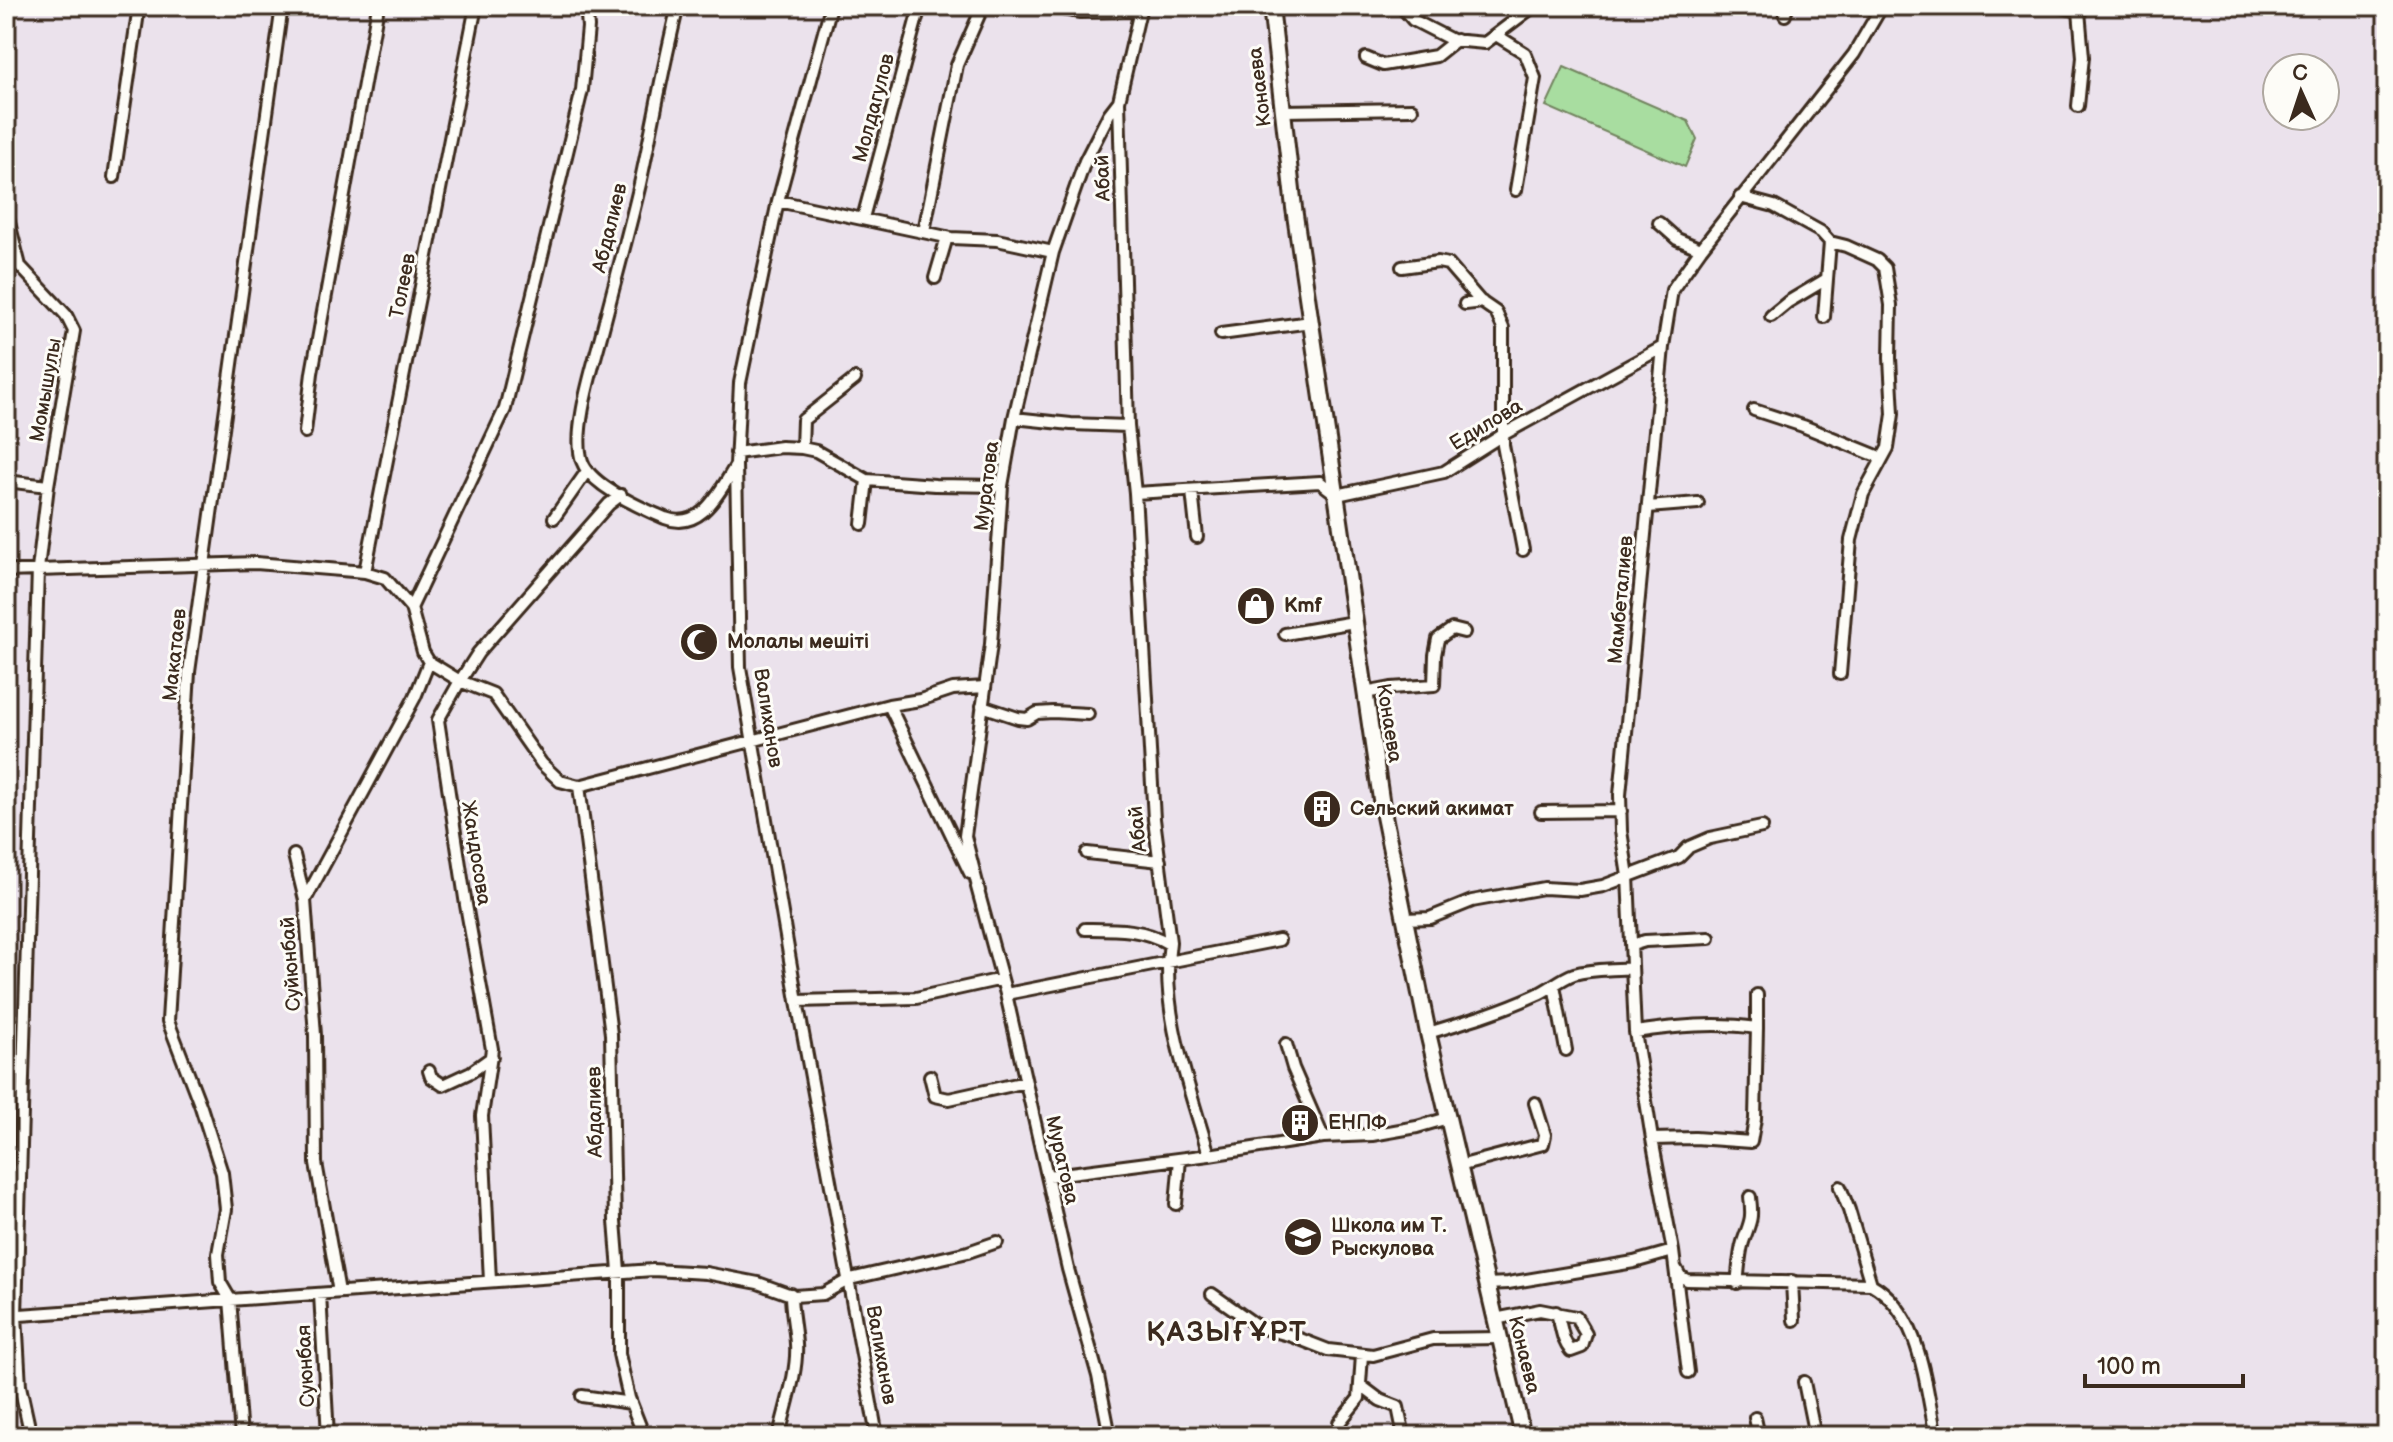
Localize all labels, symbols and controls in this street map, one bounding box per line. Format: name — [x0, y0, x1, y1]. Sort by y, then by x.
street label: Конаева — [1243, 46, 1277, 128]
street label: Молдагулов — [848, 50, 900, 165]
north arrow — [2261, 52, 2341, 132]
text: С — [2292, 60, 2308, 87]
street label: Абай — [1090, 154, 1116, 203]
street label: Абдалиев — [587, 180, 633, 276]
street label: Толеев — [385, 251, 421, 321]
street label: Момышулы — [25, 336, 67, 444]
street label: Едилова — [1445, 394, 1527, 456]
street label: Муратова — [970, 439, 1004, 532]
street label: Мамбеталиев — [1603, 534, 1639, 665]
shop icon: Kmf — [1235, 585, 1277, 627]
place label: Kmf — [1284, 594, 1323, 618]
street label: Макатаев — [158, 607, 192, 702]
mosque icon: Молалы мешіті — [678, 621, 720, 663]
place label: Молалы мешіті — [727, 630, 869, 654]
street label: Валиханов — [748, 667, 788, 770]
street label: Конаева — [1371, 682, 1407, 765]
building icon: Сельский акимат — [1301, 788, 1343, 830]
place label: Сельский акимат — [1350, 797, 1514, 821]
street label: Жандосова — [456, 799, 496, 907]
street label: Абай — [1124, 805, 1152, 854]
street label: Суйюнбай — [276, 916, 306, 1012]
street label: Абдалиев — [582, 1066, 608, 1159]
building icon: ЕНПФ — [1279, 1102, 1321, 1144]
place label: ЕНПФ — [1328, 1111, 1387, 1135]
street label: Муратова — [1040, 1113, 1084, 1207]
place label: Школа им Т. Рыскулова — [1331, 1214, 1447, 1261]
school or university icon: Школа им Т. Рыскулова — [1282, 1216, 1324, 1258]
street label: Валиханов — [861, 1304, 902, 1407]
street label: Конаева — [1503, 1313, 1545, 1397]
district label: ҚАЗЫҒҰРТ — [1146, 1316, 1308, 1349]
street label: Суюнбая — [292, 1324, 320, 1408]
scale bar — [2085, 1338, 2243, 1388]
text: 100 m — [2097, 1352, 2161, 1381]

